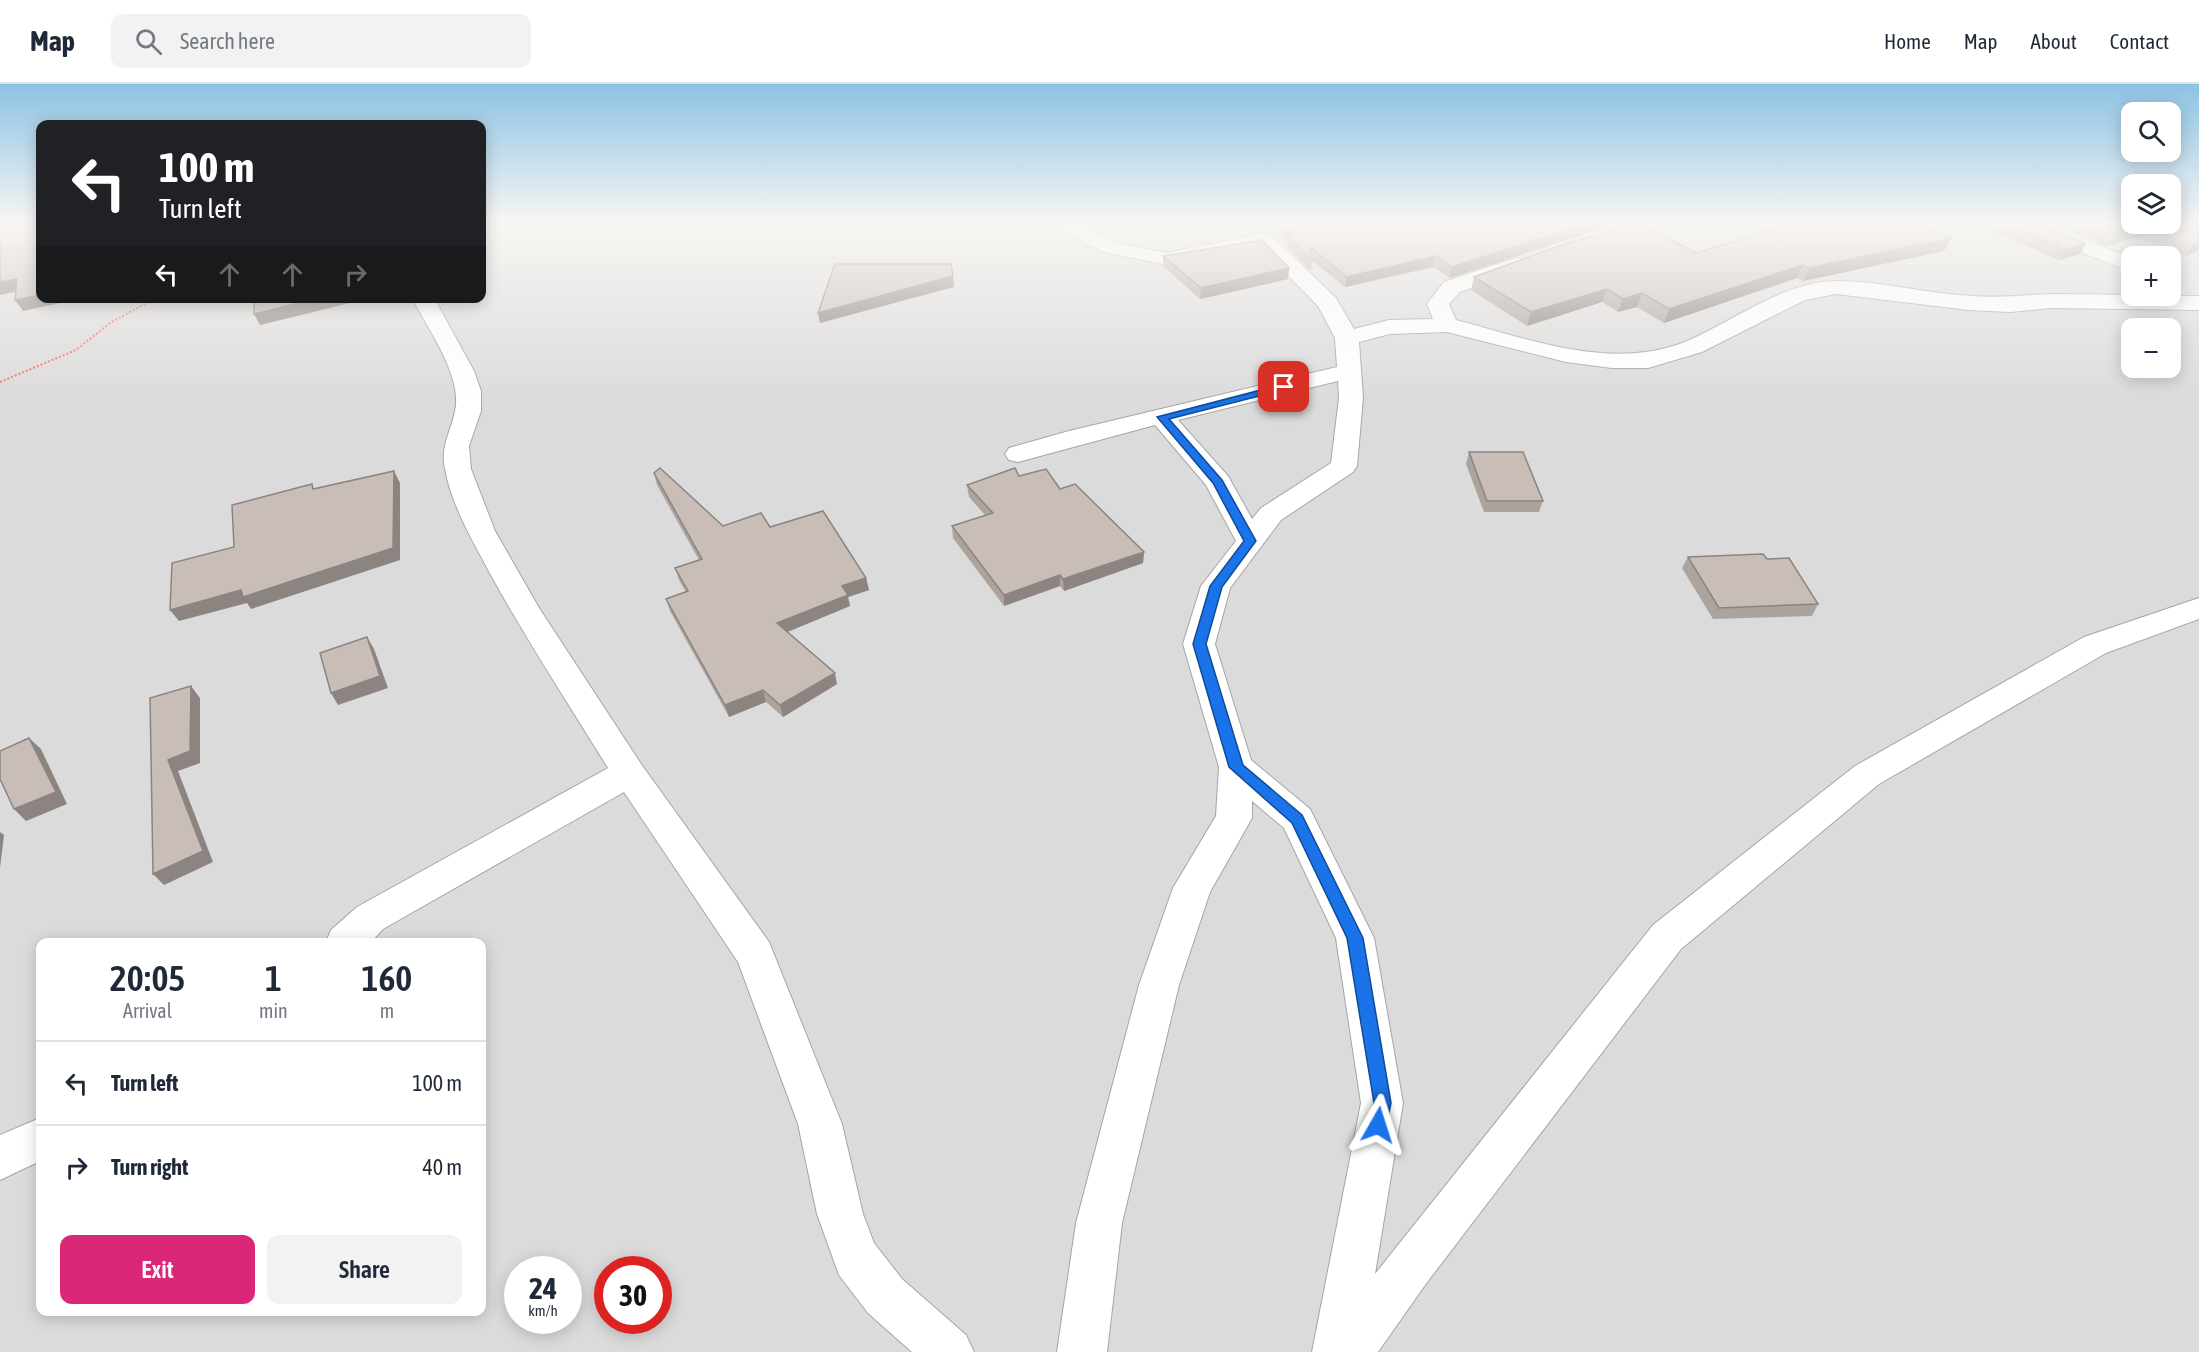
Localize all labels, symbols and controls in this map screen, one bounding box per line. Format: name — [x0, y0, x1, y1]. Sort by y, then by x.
search box — [111, 14, 531, 68]
text: Map — [30, 25, 75, 57]
icon: search — [132, 25, 165, 58]
text: Search here — [180, 28, 275, 54]
text: Home — [1884, 29, 1931, 53]
text: Map — [1964, 29, 1998, 53]
text: About — [2031, 29, 2077, 53]
text: Contact — [2110, 29, 2169, 53]
map controls — [2121, 102, 2181, 378]
button: search — [2121, 102, 2181, 162]
text: 100 m — [159, 143, 254, 191]
icon: left — [60, 144, 138, 222]
button: layers — [2121, 174, 2181, 234]
text: Turn left — [159, 193, 242, 224]
button: + — [2121, 246, 2181, 306]
icon: left — [150, 258, 183, 291]
icon: ahead — [213, 258, 246, 291]
icon: ahead — [276, 258, 309, 291]
icon: right — [339, 258, 372, 291]
button: − — [2121, 318, 2181, 378]
pin — [1258, 361, 1309, 412]
icon: arrive — [1267, 370, 1300, 403]
text: 20:05 — [110, 957, 185, 999]
text: 1 — [265, 957, 282, 999]
text: 160 — [361, 957, 412, 999]
text: Arrival — [123, 999, 172, 1022]
text: min — [259, 999, 288, 1022]
text: m — [380, 999, 394, 1022]
icon: left — [60, 1067, 93, 1100]
text: Turn left — [111, 1070, 178, 1096]
text: 100 m — [412, 1070, 462, 1096]
position arrow — [1346, 1093, 1410, 1157]
icon: right — [60, 1151, 93, 1184]
text: Turn right — [111, 1154, 188, 1180]
text: 40 m — [422, 1154, 462, 1180]
button: Exit — [60, 1235, 255, 1304]
button: Share — [267, 1235, 462, 1304]
speed limit sign: 30 — [594, 1256, 672, 1334]
text: 24 — [529, 1271, 557, 1305]
text: km/h — [528, 1302, 558, 1319]

